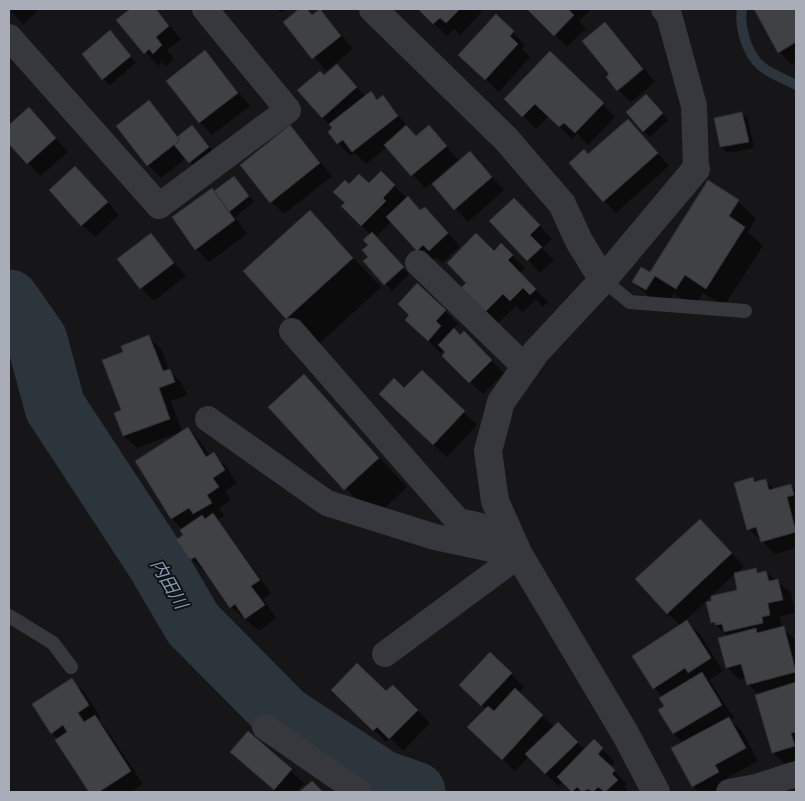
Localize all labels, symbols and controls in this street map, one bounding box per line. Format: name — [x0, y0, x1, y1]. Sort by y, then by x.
water label: 内田川 — [146, 555, 193, 615]

